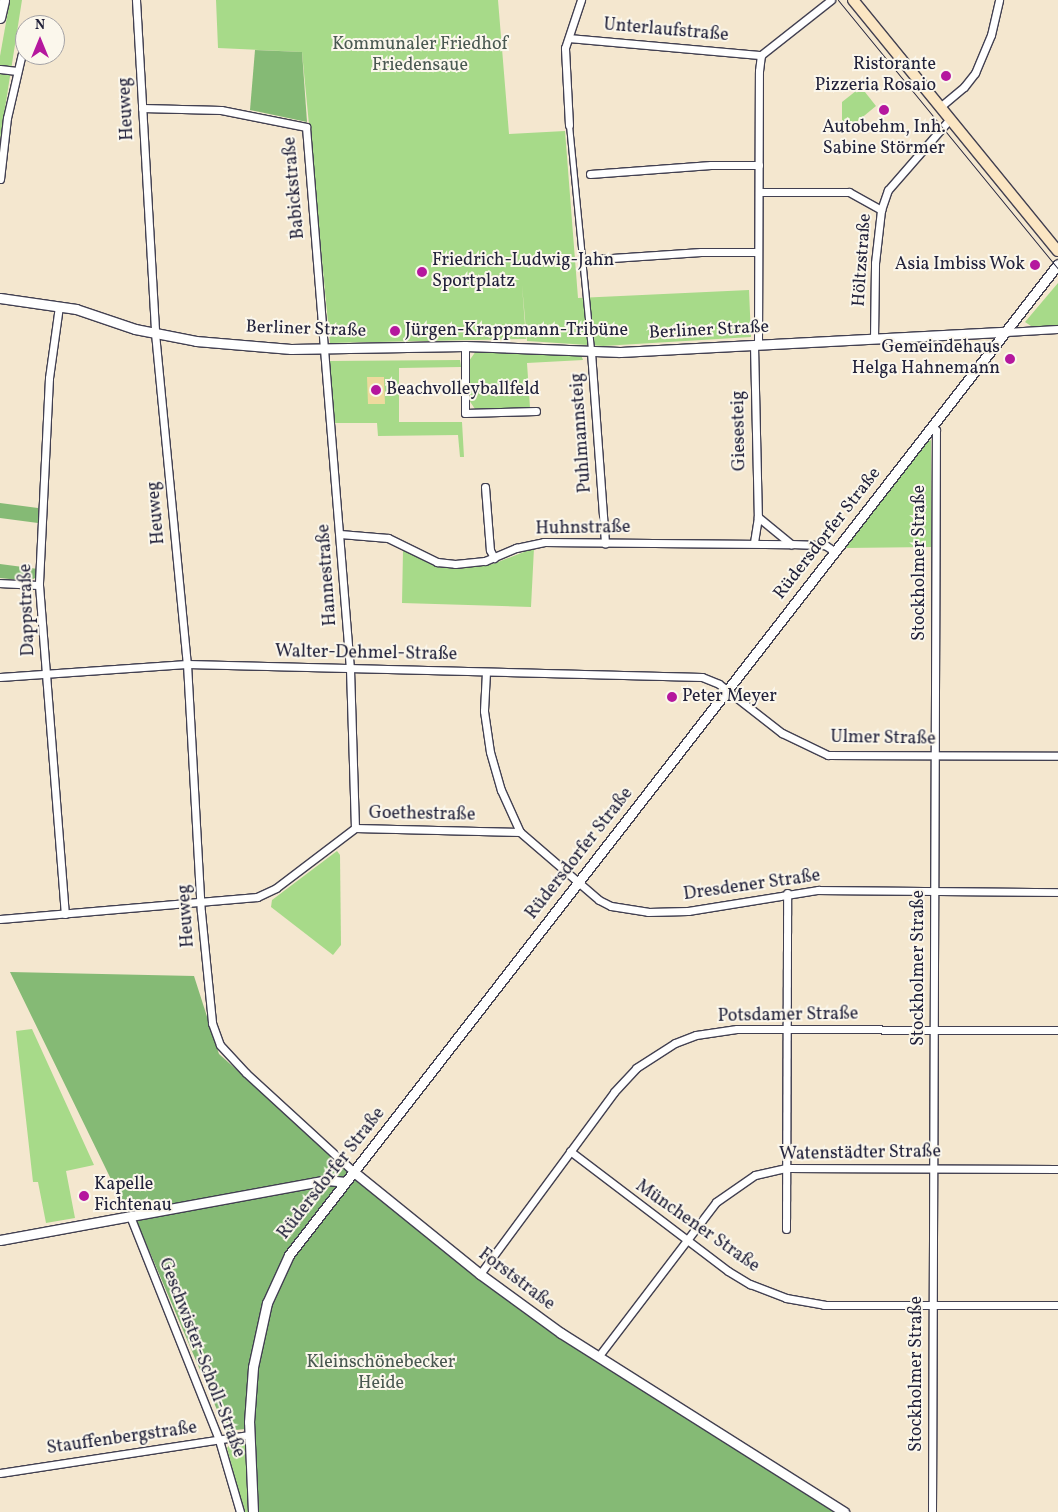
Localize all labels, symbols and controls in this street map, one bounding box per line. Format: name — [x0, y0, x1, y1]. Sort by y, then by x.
north arrow — [15, 15, 65, 65]
street label: Unterlaufstraße — [603, 15, 729, 47]
text: N — [35, 16, 45, 35]
park label: Kommunaler Friedhof Friedensaue — [332, 35, 508, 78]
place label: Ristorante Pizzeria Rosaio — [815, 55, 936, 98]
marker: Ristorante Pizzeria Rosaio — [940, 70, 952, 82]
street label: Heuweg — [115, 77, 139, 141]
marker: Autobehm, Inh. Sabine Störmer — [878, 104, 890, 116]
place label: Autobehm, Inh. Sabine Störmer — [822, 118, 946, 160]
street label: Babickstraße — [280, 136, 310, 240]
street label: Höltzstraße — [849, 213, 877, 307]
place label: Friedrich-Ludwig-Jahn Sportplatz — [432, 251, 614, 294]
place label: Asia Imbiss Wok — [894, 254, 1025, 276]
marker: Asia Imbiss Wok — [1029, 259, 1041, 271]
marker: Friedrich-Ludwig-Jahn Sportplatz — [416, 266, 428, 278]
street label: Berliner Straße — [245, 317, 367, 343]
street label: Berliner Straße — [648, 317, 770, 345]
place label: Jürgen-Krappmann-Tribüne — [405, 320, 628, 342]
marker: Jürgen-Krappmann-Tribüne — [389, 325, 401, 337]
place label: Gemeindehaus Helga Hahnemann — [852, 338, 1000, 380]
marker: Gemeindehaus Helga Hahnemann — [1004, 353, 1016, 365]
street label: Puhlmannsteig — [567, 372, 597, 494]
place label: Beachvolleyballfeld — [386, 379, 540, 401]
marker: Beachvolleyballfeld — [370, 384, 382, 396]
street label: Giesesteig — [729, 391, 751, 471]
street label: Rüdersdorfer Straße — [770, 464, 886, 604]
street label: Heuweg — [143, 481, 171, 545]
street label: Stockholmer Straße — [909, 485, 931, 641]
street label: Huhnstraße — [535, 517, 631, 541]
street label: Hannestraße — [314, 523, 342, 627]
street label: Dappstraße — [16, 563, 40, 657]
street label: Walter-Dehmel-Straße — [275, 642, 457, 666]
place label: Peter Meyer — [682, 686, 777, 708]
marker: Peter Meyer — [666, 691, 678, 703]
street label: Ulmer Straße — [830, 727, 936, 751]
street label: Rüdersdorfer Straße — [522, 784, 638, 924]
street label: Goethestraße — [368, 803, 476, 827]
street label: Dresdener Straße — [682, 866, 822, 906]
street label: Heuweg — [174, 884, 200, 948]
street label: Stockholmer Straße — [908, 890, 930, 1046]
street label: Potsdamer Straße — [718, 1004, 858, 1028]
street label: Rüdersdorfer Straße — [274, 1104, 390, 1244]
street label: Watenstädter Straße — [779, 1142, 941, 1166]
place label: Kapelle Fichtenau — [94, 1175, 172, 1218]
street label: Münchener Straße — [631, 1176, 763, 1278]
marker: Kapelle Fichtenau — [78, 1190, 90, 1202]
street label: Forststraße — [473, 1244, 559, 1316]
street label: Geschwister-Scholl-Straße — [153, 1255, 249, 1461]
street label: Stockholmer Straße — [906, 1296, 928, 1452]
park label: Kleinschönebecker Heide — [307, 1353, 455, 1396]
street label: Stauffenbergstraße — [45, 1418, 199, 1460]

